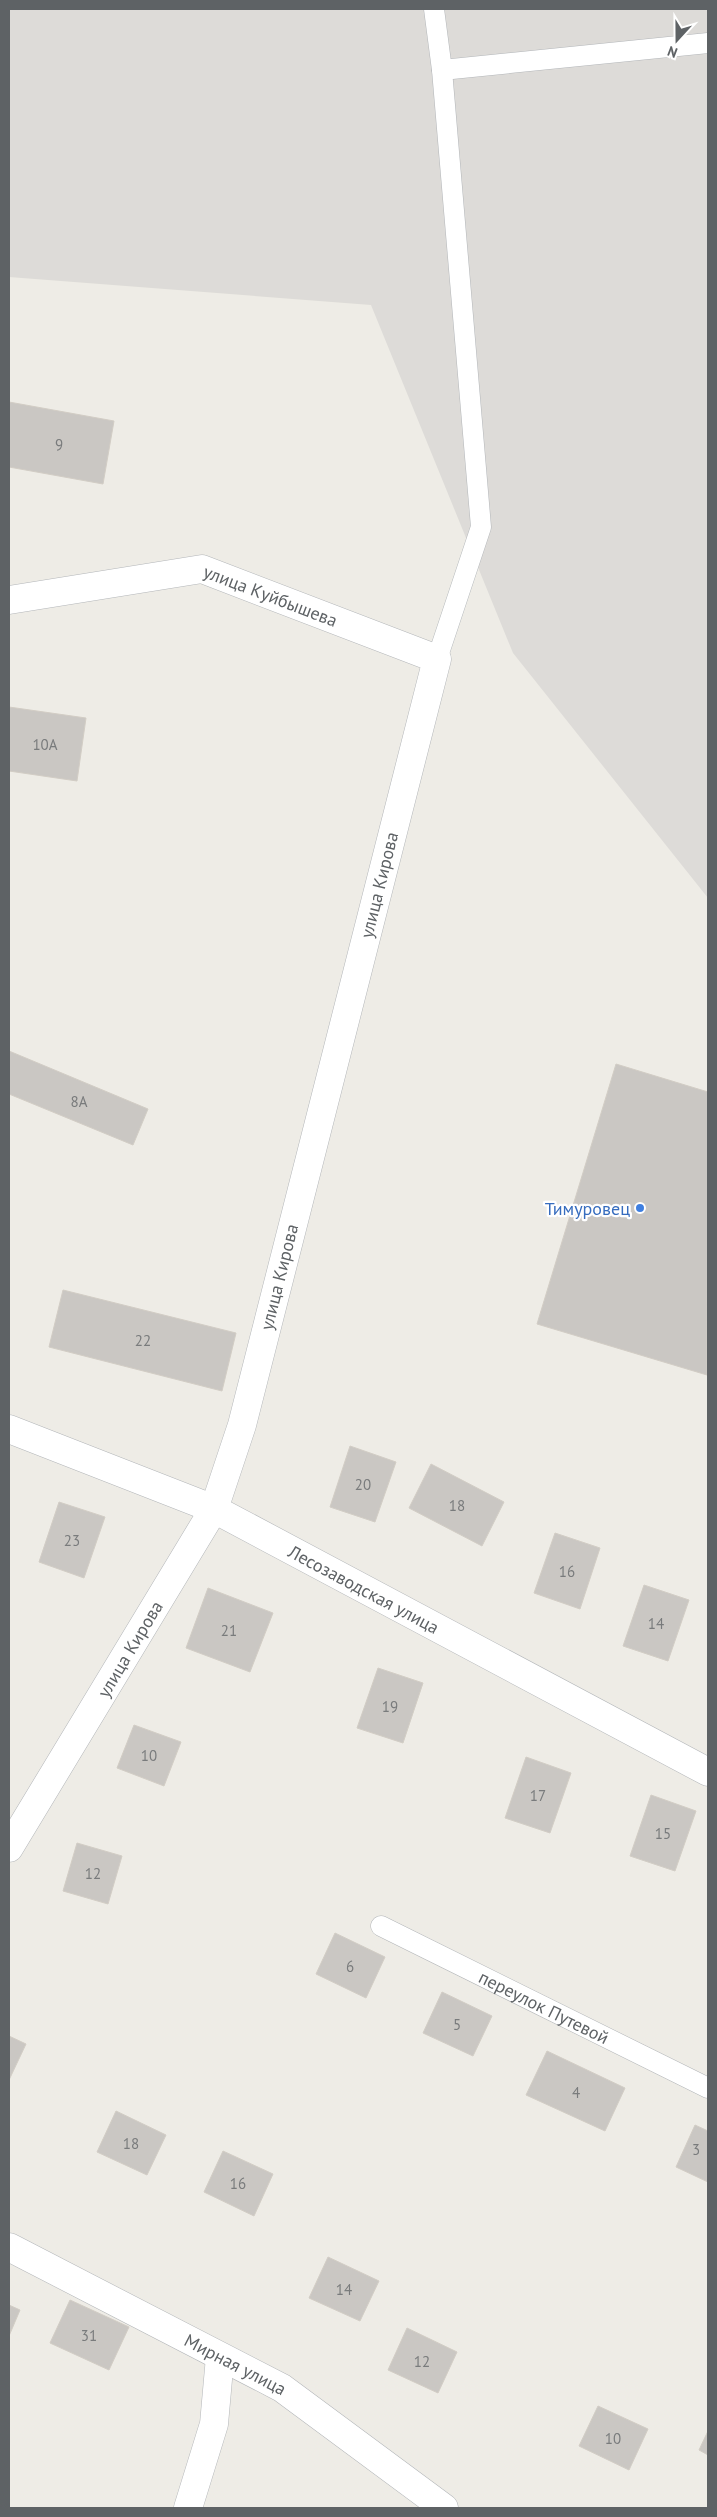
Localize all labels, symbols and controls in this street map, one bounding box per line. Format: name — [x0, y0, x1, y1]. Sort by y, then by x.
north arrow — [652, 15, 702, 65]
text: N — [665, 42, 680, 62]
house number: 9 — [55, 435, 63, 454]
street label: улица Куйбышева — [200, 559, 341, 631]
house number: 10А — [32, 735, 58, 754]
street label: улица Кирова — [355, 829, 403, 941]
house number: 8А — [71, 1092, 88, 1111]
place label: Тимуровец — [545, 1197, 630, 1220]
marker: Тимуровец — [634, 1202, 646, 1214]
street label: улица Кирова — [255, 1221, 303, 1333]
house number: 22 — [135, 1331, 151, 1350]
house number: 20 — [355, 1475, 371, 1494]
house number: 18 — [449, 1496, 465, 1515]
house number: 23 — [64, 1531, 80, 1550]
street label: Лесозаводская улица — [284, 1539, 443, 1638]
house number: 16 — [559, 1562, 575, 1581]
street label: улица Кирова — [92, 1596, 168, 1702]
house number: 14 — [648, 1614, 664, 1633]
house number: 21 — [221, 1621, 237, 1640]
house number: 19 — [382, 1697, 398, 1716]
house number: 10 — [141, 1746, 157, 1765]
house number: 17 — [530, 1786, 546, 1805]
house number: 15 — [655, 1824, 671, 1843]
house number: 12 — [85, 1864, 101, 1883]
house number: 6 — [346, 1957, 354, 1976]
street label: переулок Путевой — [475, 1965, 613, 2049]
house number: 5 — [453, 2015, 461, 2034]
house number: 4 — [572, 2083, 580, 2102]
house number: 18 — [123, 2134, 139, 2153]
house number: 3 — [692, 2140, 700, 2159]
house number: 16 — [230, 2174, 246, 2193]
house number: 14 — [336, 2280, 352, 2299]
house number: 31 — [81, 2326, 97, 2345]
street label: Мирная улица — [181, 2328, 290, 2400]
house number: 12 — [414, 2352, 430, 2371]
house number: 10 — [605, 2429, 621, 2448]

